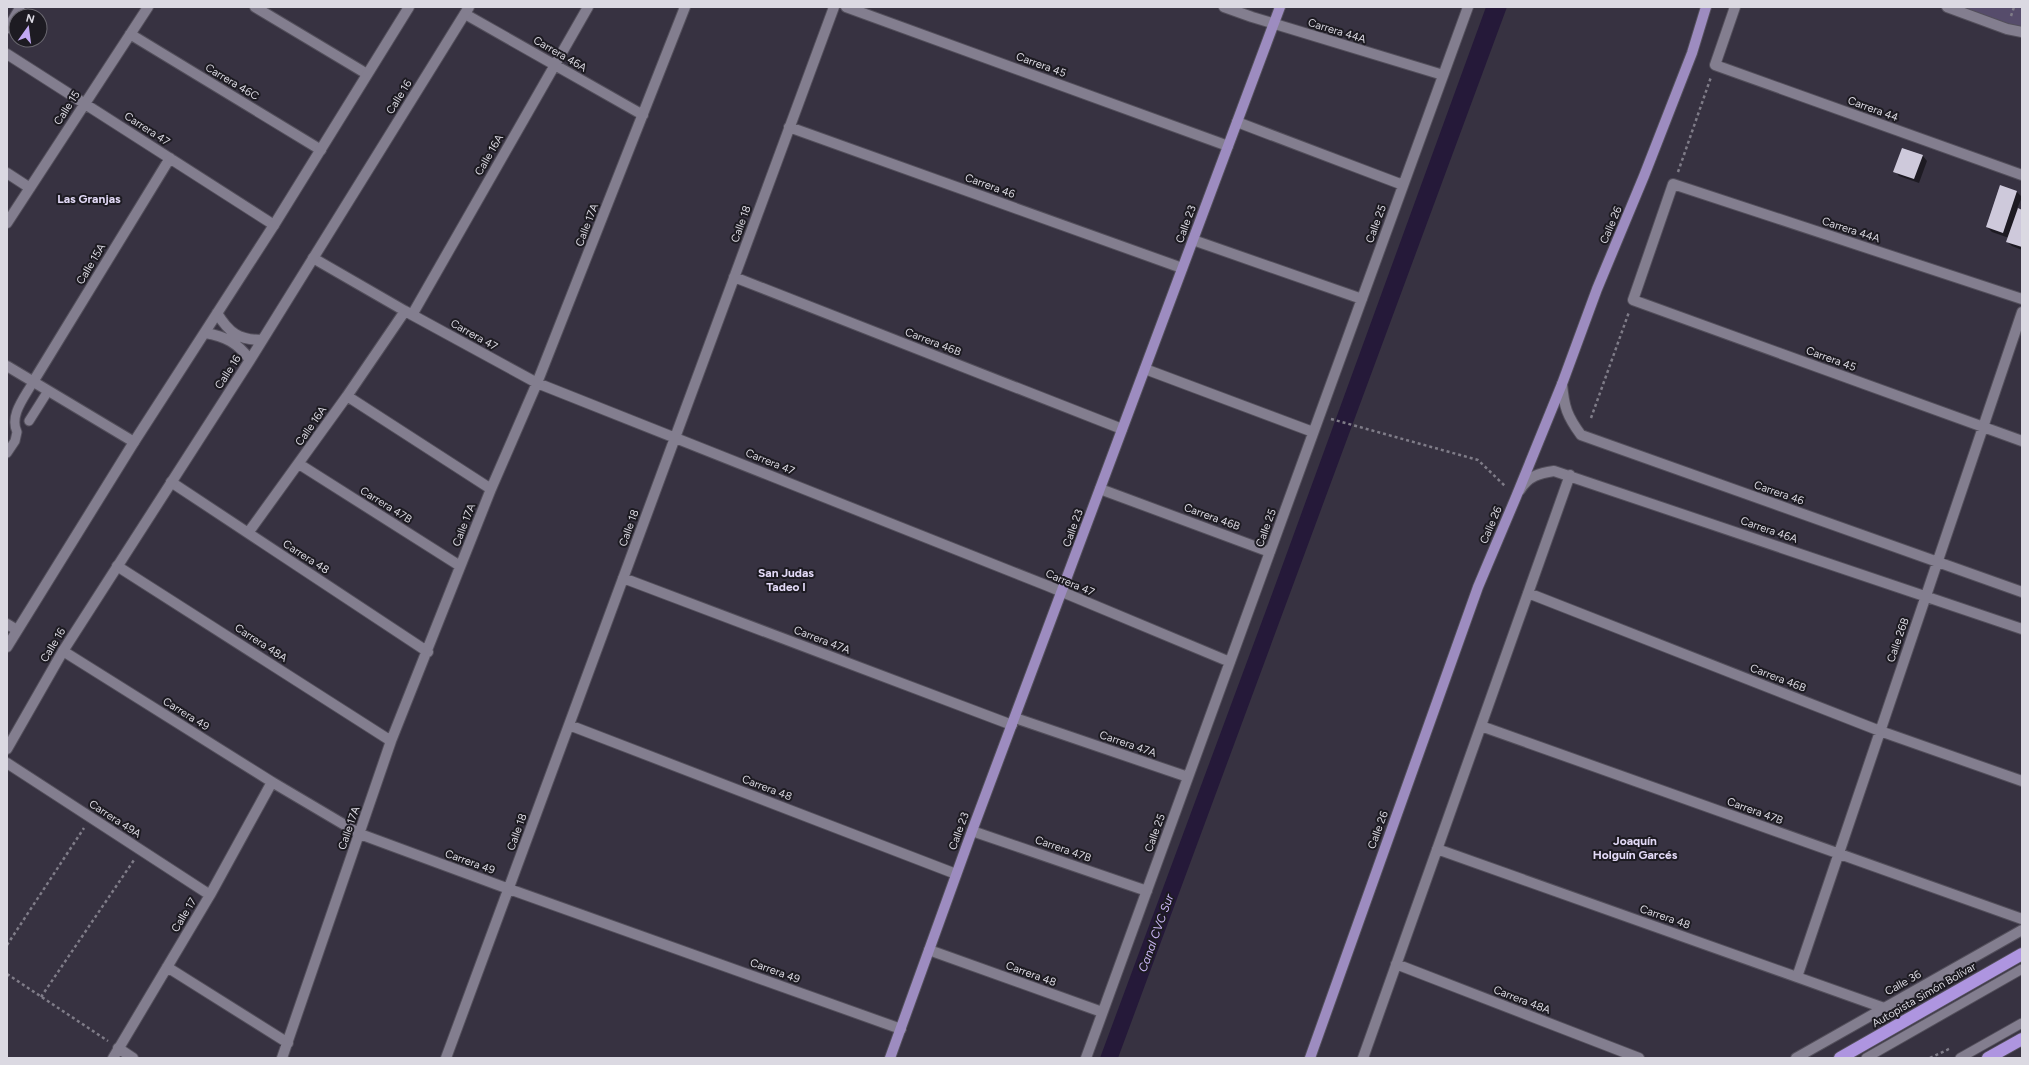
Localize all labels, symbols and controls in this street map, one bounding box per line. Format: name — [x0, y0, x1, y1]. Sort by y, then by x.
north arrow — [8, 8, 48, 48]
text: N — [25, 11, 36, 26]
street label: Carrera 44A — [1306, 16, 1368, 46]
street label: Carrera 46A — [531, 33, 590, 75]
street label: Carrera 45 — [1014, 50, 1068, 80]
street label: Carrera 46C — [203, 61, 261, 103]
street label: Calle 16 — [383, 77, 415, 117]
street label: Calle 15 — [51, 89, 83, 127]
street label: Carrera 44 — [1846, 94, 1900, 124]
street label: Carrera 47 — [122, 109, 172, 149]
street label: Calle 16A — [472, 132, 506, 178]
street label: Carrera 46 — [963, 171, 1017, 201]
district label: Las Granjas — [57, 192, 121, 206]
street label: Calle 17A — [573, 201, 601, 248]
street label: Calle 23 — [1173, 203, 1199, 245]
street label: Calle 25 — [1363, 203, 1389, 245]
street label: Calle 18 — [728, 204, 754, 244]
street label: Calle 26 — [1597, 204, 1625, 246]
street label: Carrera 44A — [1820, 215, 1882, 246]
street label: Calle 15A — [74, 241, 109, 287]
street label: Carrera 47 — [448, 317, 500, 353]
street label: Carrera 46B — [903, 325, 963, 359]
street label: Carrera 45 — [1804, 344, 1858, 374]
street label: Calle 16 — [212, 353, 244, 391]
street label: Calle 16A — [293, 403, 330, 448]
street label: Carrera 47 — [744, 446, 797, 478]
street label: Carrera 46 — [1752, 478, 1806, 508]
street label: Carrera 47B — [358, 484, 414, 526]
street label: Calle 17A — [450, 501, 478, 548]
street label: Carrera 46B — [1182, 501, 1242, 533]
street label: Calle 26 — [1477, 504, 1505, 546]
street label: Calle 23 — [1060, 507, 1086, 549]
street label: Calle 25 — [1253, 507, 1279, 549]
street label: Calle 18 — [616, 508, 642, 548]
street label: Carrera 46A — [1739, 514, 1800, 546]
street label: Carrera 48 — [280, 537, 332, 577]
district label: San Judas Tadeo I — [758, 566, 814, 594]
street label: Carrera 47 — [1044, 567, 1096, 599]
street label: Calle 26B — [1884, 616, 1912, 664]
street label: Carrera 48A — [232, 621, 290, 665]
street label: Carrera 47A — [792, 623, 852, 657]
street label: Calle 16 — [38, 625, 68, 665]
street label: Carrera 46B — [1748, 661, 1808, 695]
street label: Carrera 49 — [160, 695, 212, 733]
street label: Carrera 47A — [1098, 728, 1159, 760]
street label: Carrera 48 — [740, 773, 794, 804]
street label: Carrera 47B — [1725, 795, 1785, 827]
street label: Carrera 49A — [86, 797, 144, 841]
street label: Calle 17A — [336, 804, 363, 851]
street label: Calle 26 — [1365, 809, 1391, 851]
street label: Calle 23 — [946, 810, 972, 852]
street label: Calle 18 — [504, 812, 530, 852]
street label: Calle 25 — [1142, 812, 1168, 854]
street label: Carrera 47B — [1033, 833, 1093, 865]
district label: Joaquín Holguín Garcés — [1593, 834, 1678, 862]
street label: Carrera 49 — [443, 847, 497, 877]
water label: Canal CVC Sur — [1135, 891, 1177, 974]
street label: Calle 17 — [169, 895, 199, 934]
street label: Carrera 48 — [1638, 902, 1692, 932]
street label: Carrera 49 — [748, 956, 802, 986]
street label: Carrera 48 — [1004, 959, 1058, 989]
street label: Autopista Simón Bolívar — [1870, 960, 1978, 1030]
street label: Calle 36 — [1883, 968, 1923, 998]
street label: Carrera 48A — [1492, 983, 1553, 1017]

